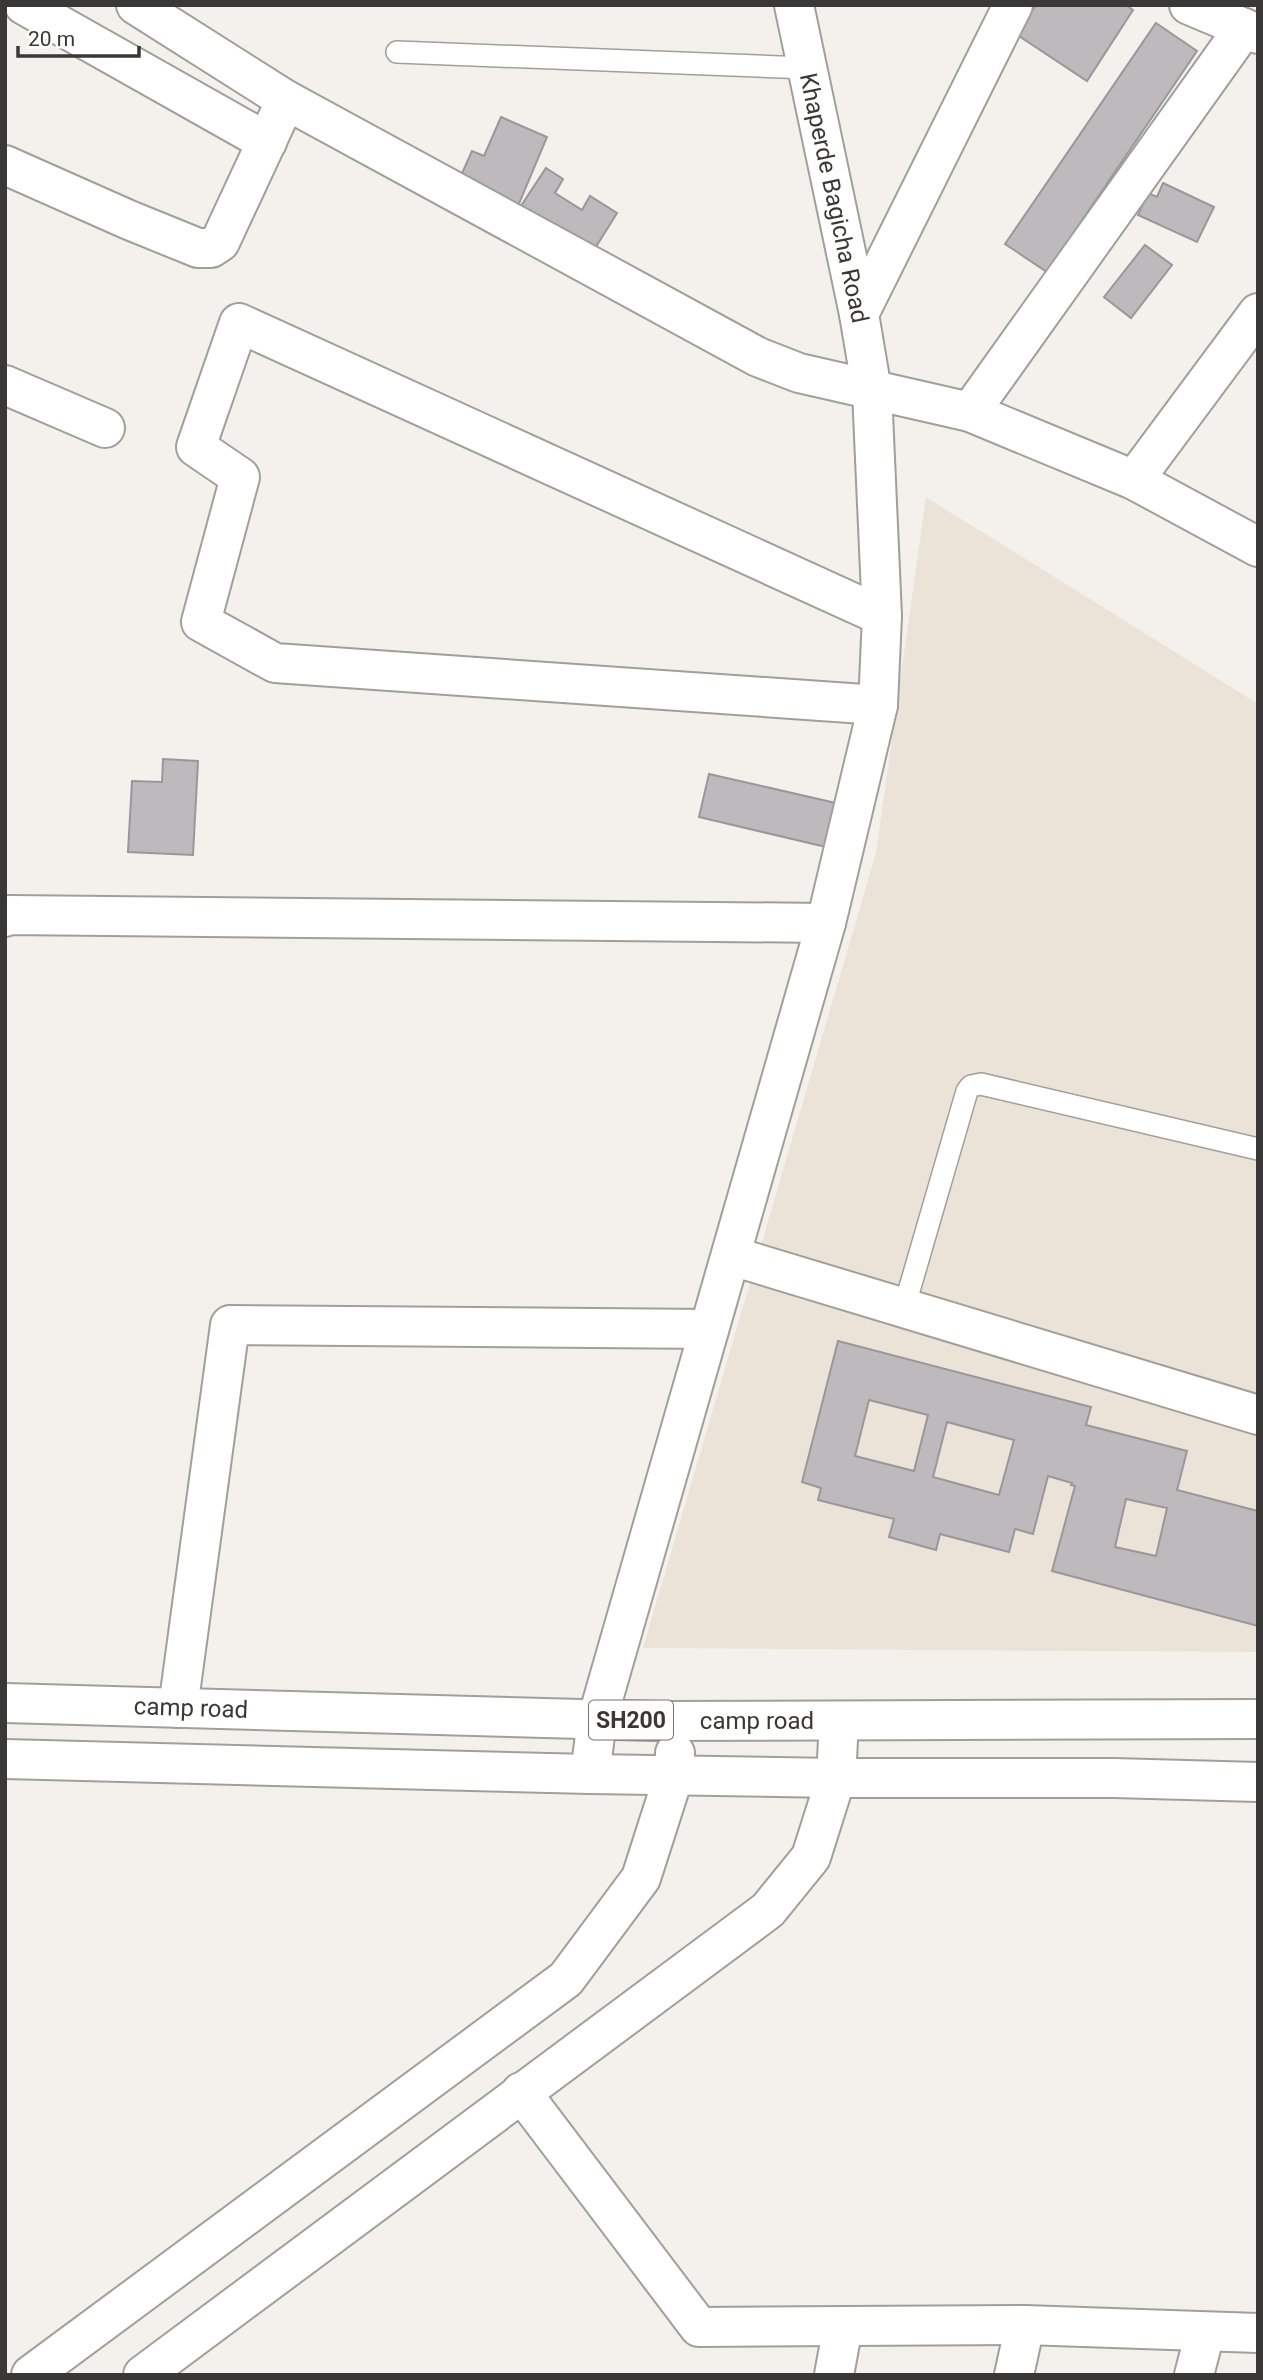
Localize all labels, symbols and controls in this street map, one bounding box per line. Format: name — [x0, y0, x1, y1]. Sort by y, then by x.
scale bar — [18, 14, 138, 58]
text: 20 m — [28, 27, 75, 51]
street label: Khaperde Bagicha Road — [794, 70, 874, 326]
street label: camp road — [133, 1692, 249, 1724]
road number: SH200 — [589, 1700, 673, 1740]
street label: camp road — [700, 1707, 814, 1735]

